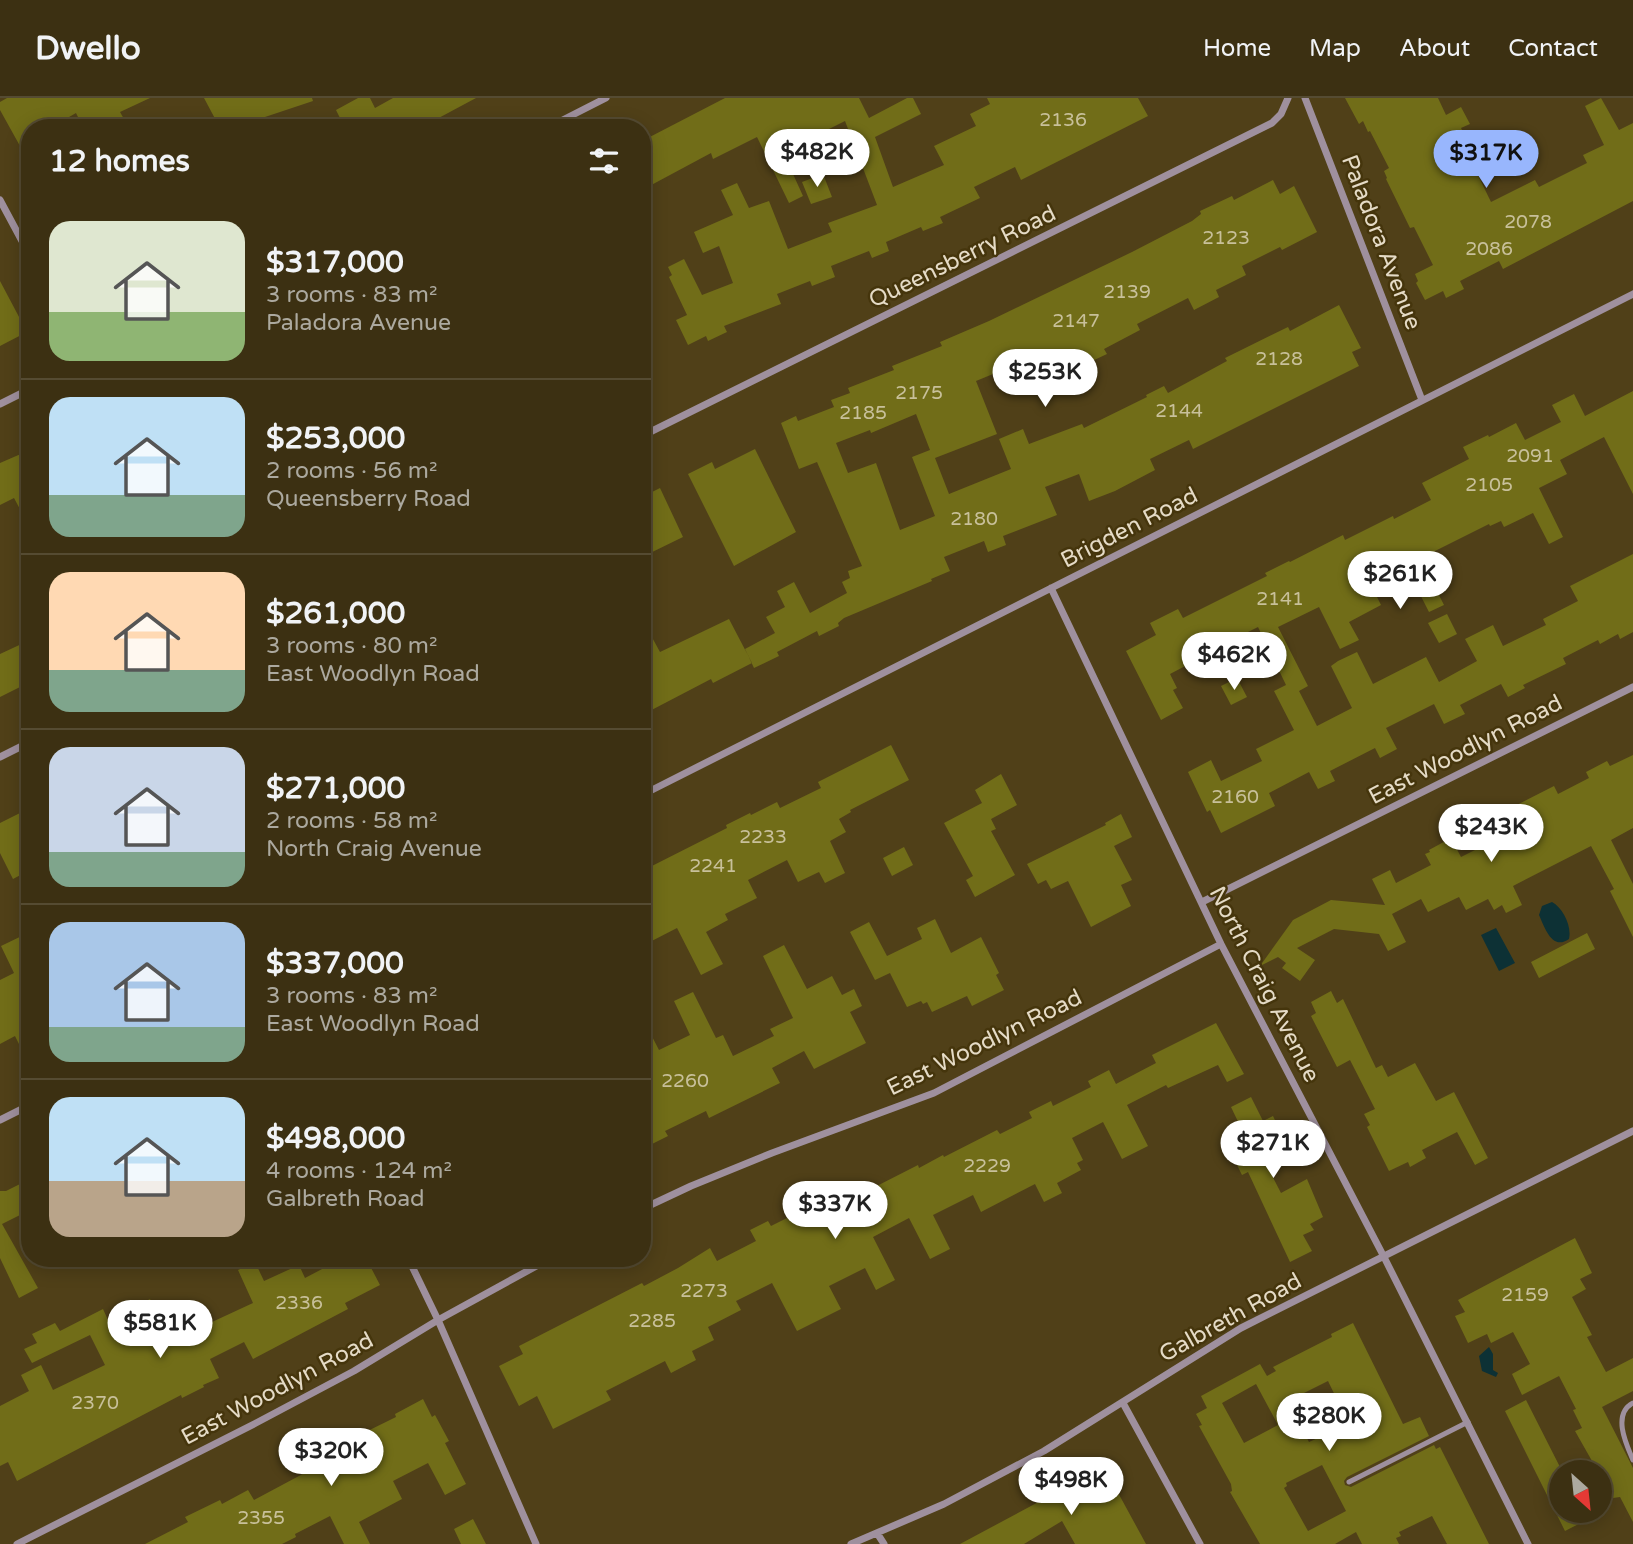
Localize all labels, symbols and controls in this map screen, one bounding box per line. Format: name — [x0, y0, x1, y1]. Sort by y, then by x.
text: Dwello — [35, 29, 141, 68]
text: Home — [1203, 34, 1271, 63]
text: Map — [1309, 34, 1361, 63]
text: About — [1399, 34, 1470, 63]
text: Contact — [1508, 34, 1598, 63]
house number: 2136 — [1039, 109, 1087, 131]
pin: $482K — [768, 130, 866, 189]
pin: $317K — [1437, 130, 1535, 190]
text: $482K — [781, 138, 853, 166]
text: $317K — [1450, 139, 1522, 167]
icon: filters — [585, 142, 623, 180]
text: 12 homes — [49, 143, 190, 180]
street label: Paladora Avenue — [1335, 151, 1427, 334]
street label: Queensberry Road — [864, 199, 1061, 314]
house number: 2078 — [1504, 211, 1552, 233]
house number: 2123 — [1202, 227, 1250, 249]
house number: 2086 — [1465, 238, 1513, 260]
text: $317,000 — [266, 244, 404, 281]
icon: home — [105, 249, 189, 333]
text: 3 rooms · 83 m² — [266, 281, 437, 309]
house number: 2139 — [1103, 281, 1151, 303]
text: Paladora Avenue — [266, 309, 451, 337]
house number: 2147 — [1052, 310, 1100, 332]
house number: 2128 — [1255, 348, 1303, 370]
pin: $253K — [996, 350, 1094, 409]
text: $253K — [1009, 358, 1081, 386]
house number: 2175 — [895, 382, 943, 404]
house number: 2144 — [1155, 400, 1203, 422]
house number: 2185 — [839, 402, 887, 424]
text: $253,000 — [266, 420, 405, 457]
icon: home — [105, 425, 189, 509]
house number: 2091 — [1506, 445, 1554, 467]
text: 2 rooms · 56 m² — [266, 457, 437, 485]
house number: 2105 — [1465, 474, 1513, 496]
street label: Brigden Road — [1056, 481, 1203, 574]
text: Queensberry Road — [266, 485, 471, 513]
house number: 2180 — [950, 508, 998, 530]
pin: $261K — [1351, 552, 1449, 611]
text: $261K — [1364, 560, 1436, 588]
house number: 2141 — [1256, 588, 1304, 610]
text: $261,000 — [266, 595, 405, 632]
icon: home — [105, 600, 189, 684]
text: 3 rooms · 80 m² — [266, 632, 437, 660]
pin: $462K — [1185, 632, 1283, 692]
text: $462K — [1198, 641, 1270, 669]
text: East Woodlyn Road — [266, 660, 480, 688]
street label: East Woodlyn Road — [1364, 689, 1567, 811]
text: $271,000 — [266, 770, 405, 807]
icon: home — [105, 775, 189, 859]
house number: 2160 — [1211, 786, 1259, 808]
pin: $243K — [1442, 804, 1540, 864]
text: 2 rooms · 58 m² — [266, 807, 437, 835]
text: $243K — [1455, 813, 1527, 841]
house number: 2233 — [739, 826, 787, 848]
text: North Craig Avenue — [266, 835, 482, 863]
house number: 2241 — [689, 855, 737, 877]
street label: North Craig Avenue — [1203, 882, 1326, 1087]
text: $337,000 — [266, 945, 404, 982]
icon: home — [105, 950, 189, 1034]
text: 3 rooms · 83 m² — [266, 982, 437, 1010]
street label: East Woodlyn Road — [882, 983, 1087, 1102]
text: East Woodlyn Road — [266, 1010, 480, 1038]
house number: 2260 — [661, 1070, 709, 1092]
text: $498,000 — [266, 1120, 405, 1157]
pin: $271K — [1224, 1121, 1322, 1180]
icon: home — [105, 1125, 189, 1209]
text: $271K — [1237, 1129, 1309, 1157]
house number: 2229 — [963, 1155, 1011, 1177]
text: 4 rooms · 124 m² — [266, 1157, 452, 1185]
pin: $337K — [786, 1182, 884, 1241]
text: Galbreth Road — [266, 1185, 425, 1213]
text: $337K — [799, 1190, 871, 1218]
street label: Galbreth Road — [1154, 1267, 1307, 1369]
house number: 2273 — [680, 1280, 728, 1302]
house number: 2159 — [1501, 1284, 1549, 1306]
house number: 2336 — [275, 1292, 323, 1314]
pin: $581K — [111, 1300, 209, 1360]
text: $581K — [124, 1309, 196, 1337]
house number: 2285 — [628, 1310, 676, 1332]
street label: East Woodlyn Road — [177, 1326, 378, 1451]
house number: 2370 — [71, 1392, 119, 1414]
pin: $280K — [1280, 1394, 1378, 1453]
text: $280K — [1293, 1402, 1365, 1430]
pin: $320K — [282, 1428, 380, 1488]
text: $320K — [295, 1437, 367, 1465]
pin: $498K — [1022, 1458, 1120, 1517]
north arrow — [1549, 1460, 1612, 1522]
map controls — [1549, 1460, 1612, 1523]
text: $498K — [1035, 1466, 1107, 1494]
house number: 2355 — [237, 1507, 285, 1529]

